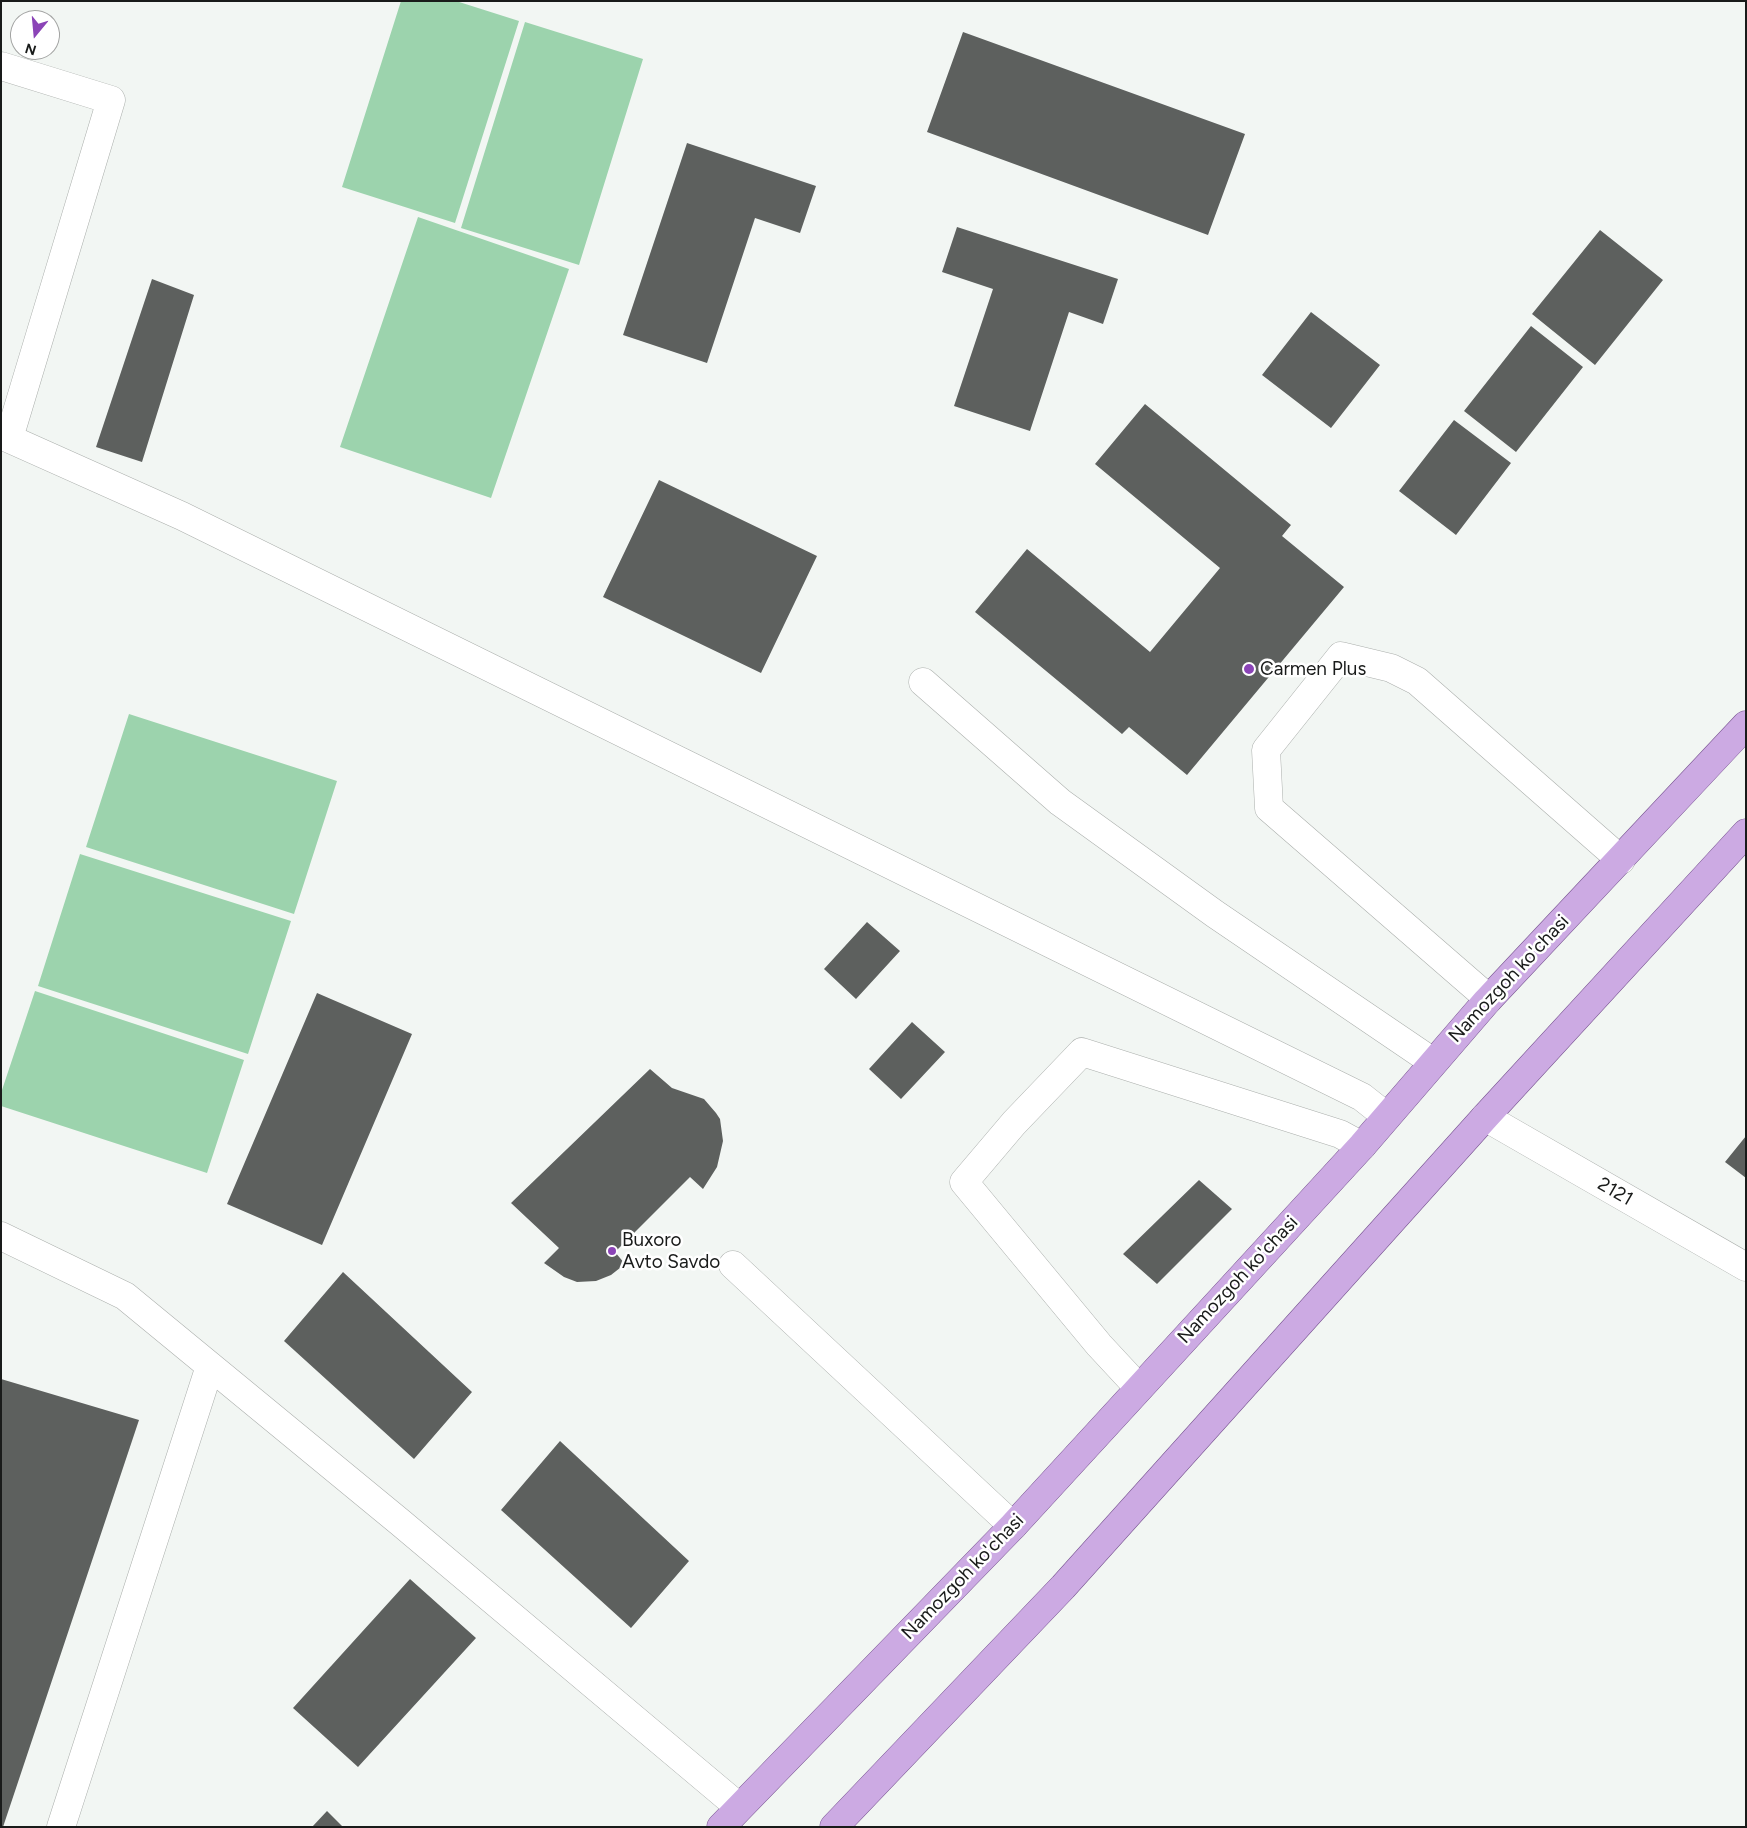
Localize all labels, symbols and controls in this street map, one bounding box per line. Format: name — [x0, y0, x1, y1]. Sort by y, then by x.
north arrow — [10, 10, 60, 60]
text: N — [23, 39, 38, 59]
place label: Carmen Plus — [1260, 658, 1366, 680]
marker: Carmen Plus — [1242, 662, 1256, 676]
street label: Namozgoh ko'chasi — [1444, 911, 1574, 1047]
street label: 2121 — [1593, 1173, 1637, 1211]
street label: Namozgoh ko'chasi — [1173, 1212, 1303, 1348]
place label: Buxoro Avto Savdo — [622, 1229, 720, 1273]
marker: Buxoro Avto Savdo — [606, 1245, 618, 1257]
street label: Namozgoh ko'chasi — [897, 1509, 1029, 1645]

